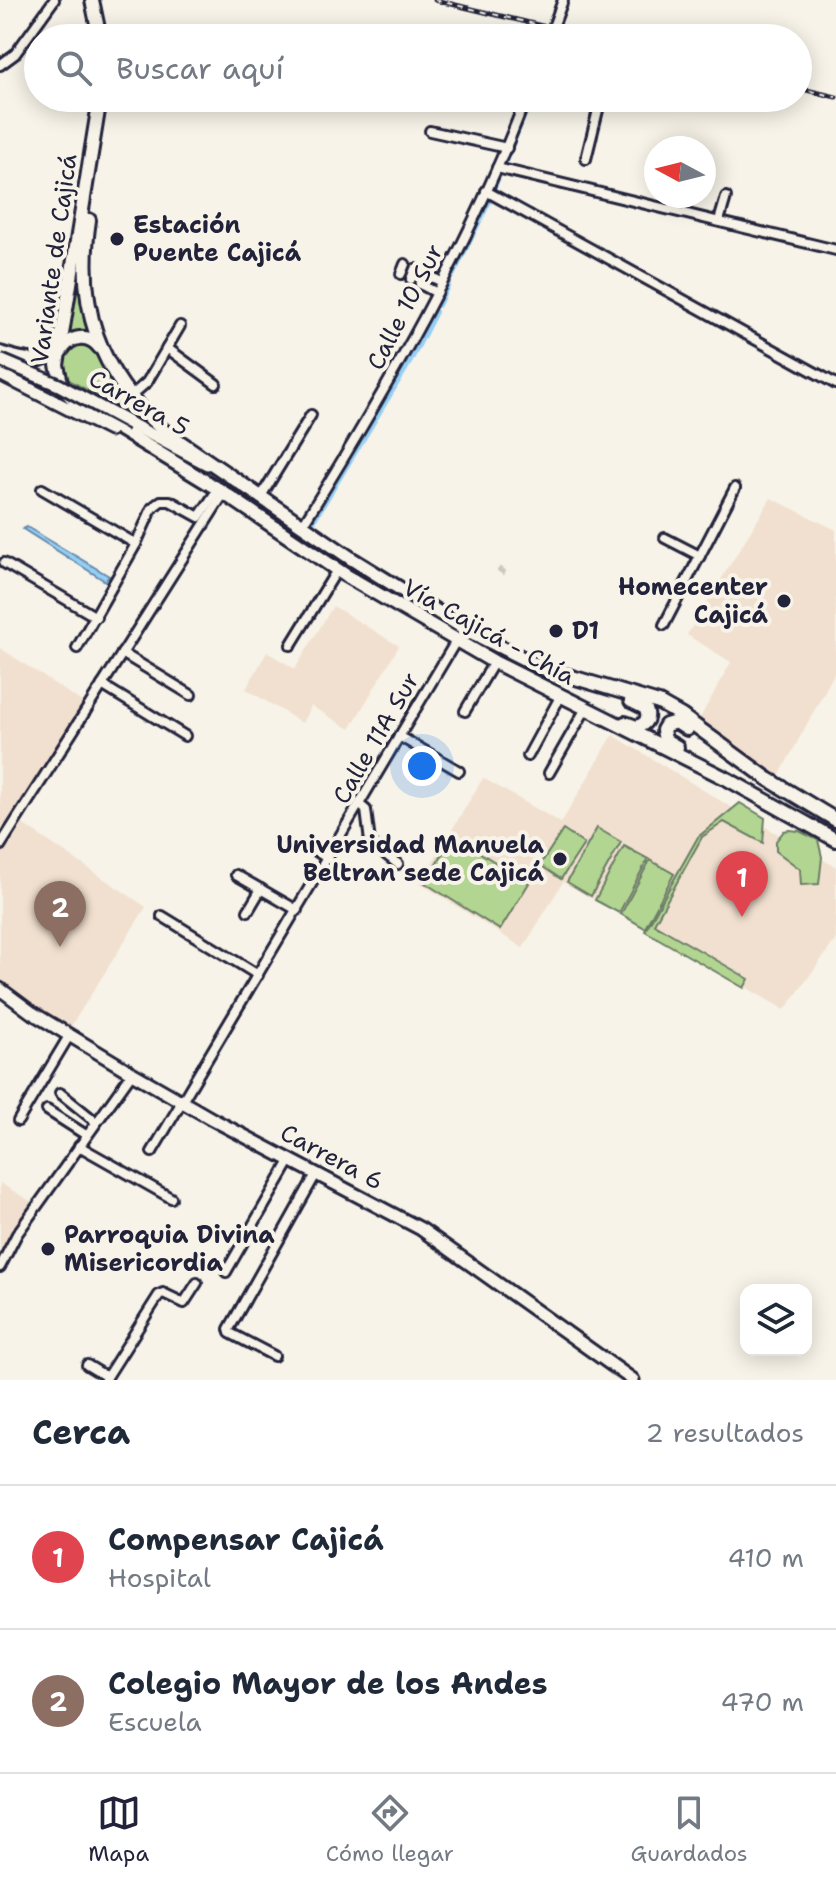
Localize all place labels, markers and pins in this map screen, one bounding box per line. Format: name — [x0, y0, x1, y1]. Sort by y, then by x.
place label: Estación Puente Cajicá — [133, 209, 302, 269]
marker: Estación Puente Cajicá — [108, 230, 126, 248]
place label: Homecenter Cajicá — [618, 571, 769, 631]
marker: Homecenter Cajicá — [775, 592, 793, 610]
place label: D1 — [572, 615, 599, 647]
marker: D1 — [547, 622, 565, 640]
place label: Universidad Manuela Beltran sede Cajicá — [276, 829, 545, 889]
marker: Universidad Manuela Beltran sede Cajicá — [551, 850, 569, 868]
pin: 1 — [716, 851, 768, 917]
pin: 2 — [34, 881, 86, 947]
place label: Parroquia Divina Misericordia — [64, 1219, 275, 1279]
marker: Parroquia Divina Misericordia — [39, 1240, 57, 1258]

